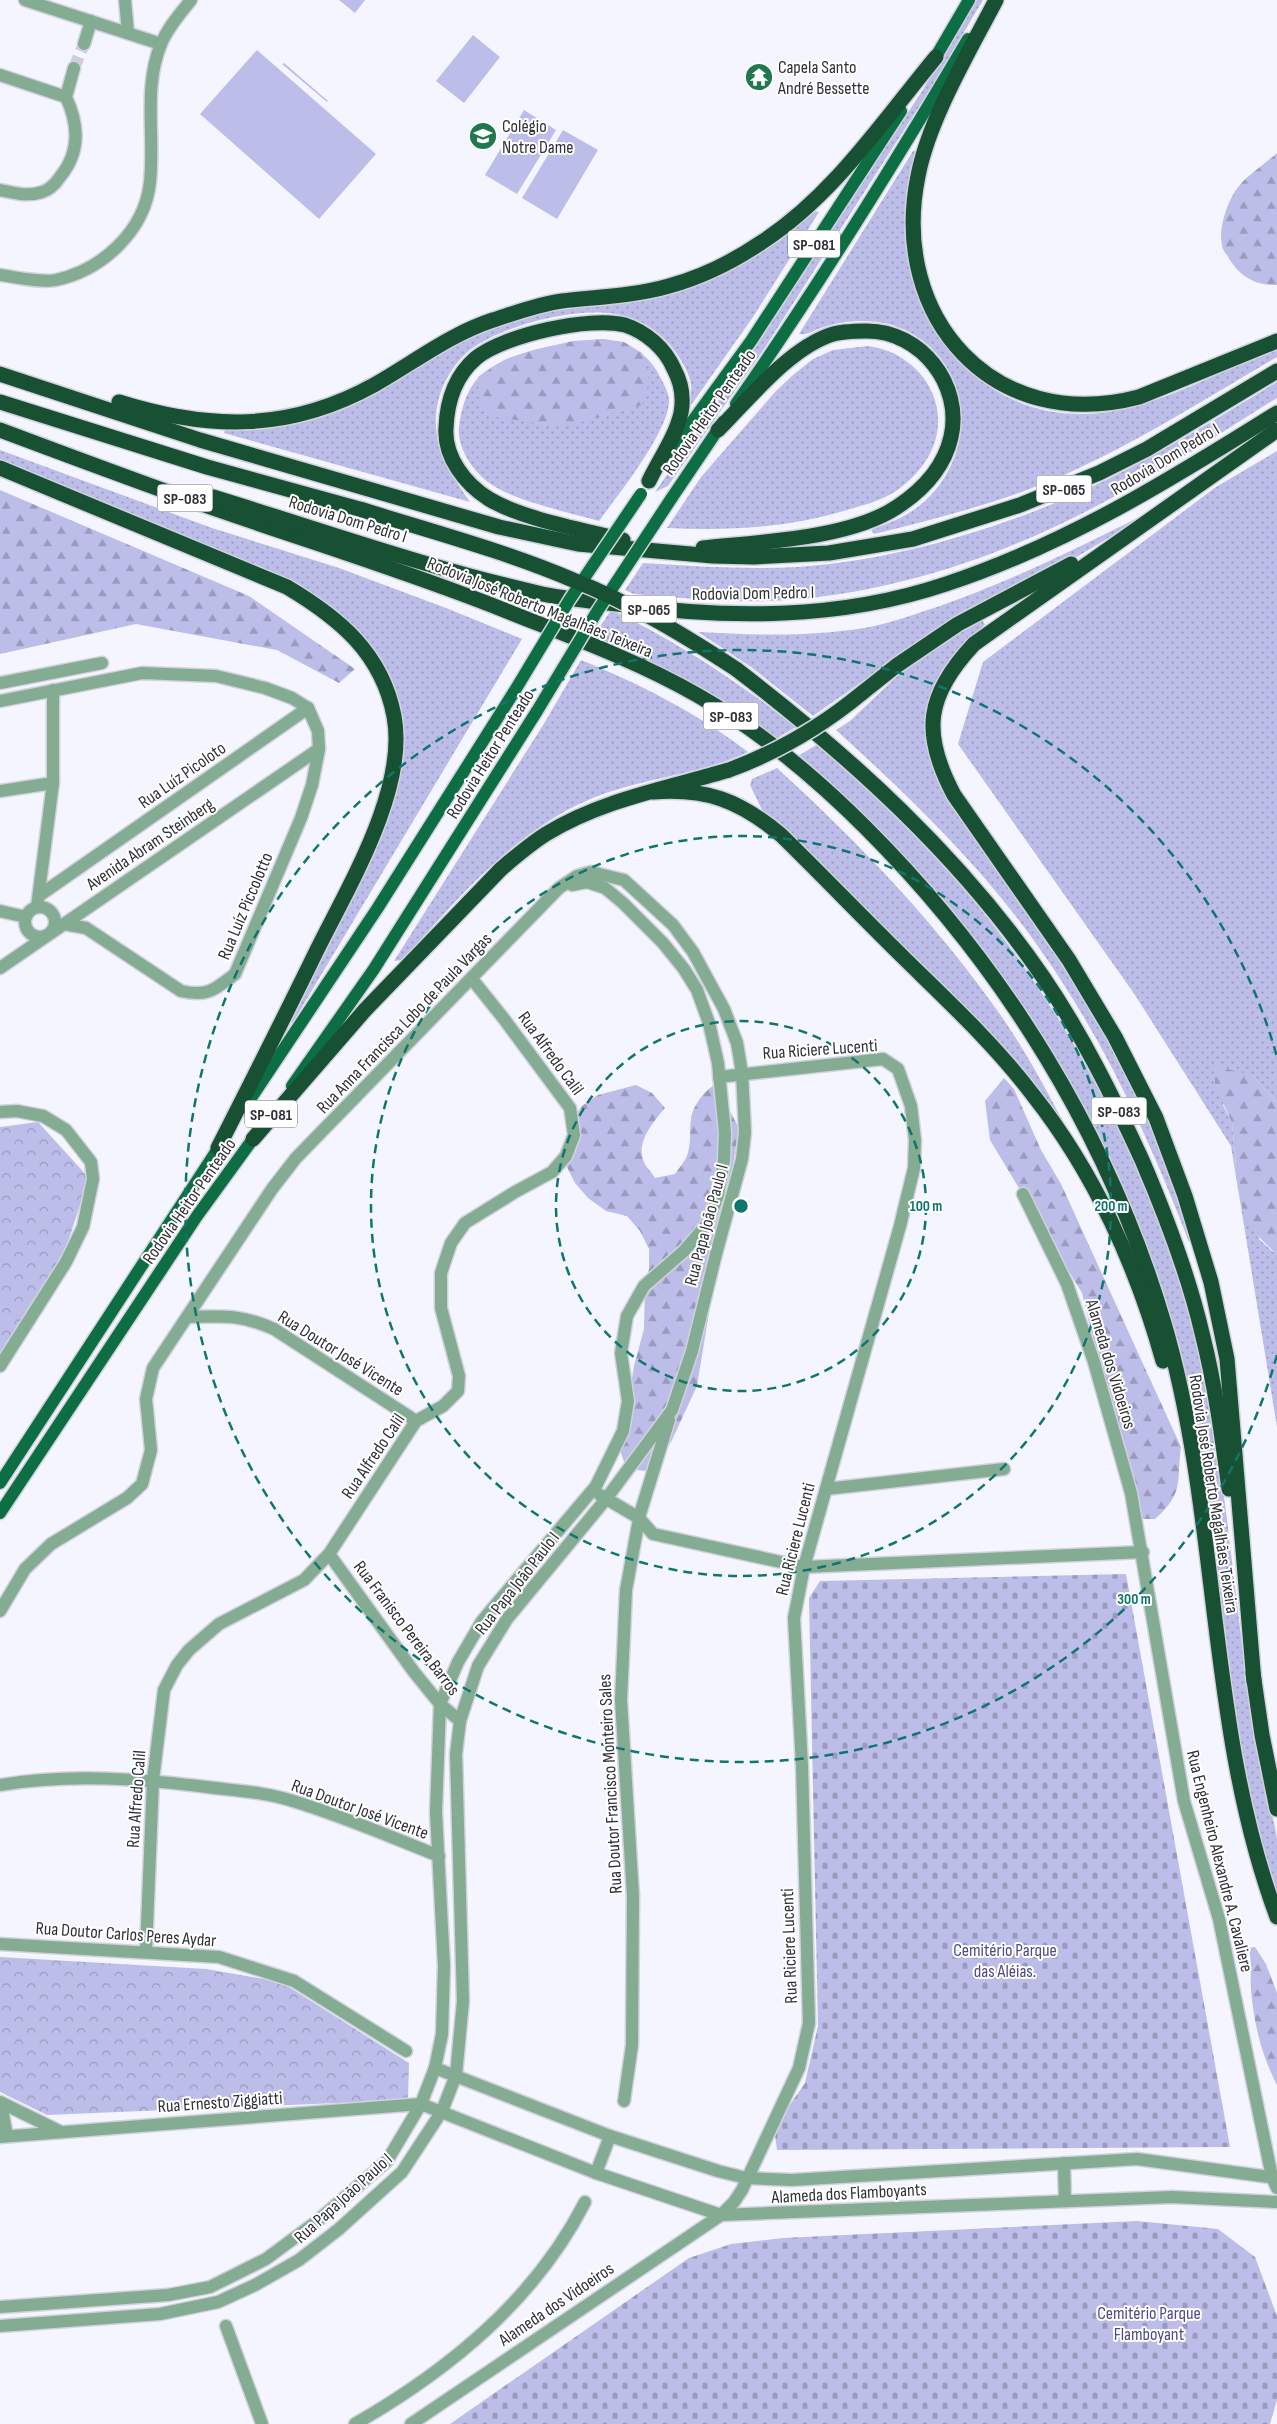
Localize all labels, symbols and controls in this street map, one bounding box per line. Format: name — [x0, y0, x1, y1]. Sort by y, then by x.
place label: Capela Santo André Bessette — [777, 57, 869, 99]
temple icon: Capela Santo André Bessette — [744, 62, 774, 92]
place label: Colégio Notre Dame — [502, 116, 574, 158]
school or university icon: Colégio Notre Dame — [468, 121, 498, 151]
road number: SP-081 — [788, 230, 840, 258]
street label: Rodovia Heitor Penteado — [658, 346, 761, 479]
street label: Rodovia Dom Pedro I — [1107, 419, 1223, 500]
road number: SP-065 — [1036, 476, 1092, 502]
road number: SP-083 — [158, 484, 212, 512]
street label: Rodovia Dom Pedro I — [286, 492, 409, 547]
street label: Rodovia José Roberto Magalhães Teixeira — [424, 553, 656, 662]
street label: Rodovia Dom Pedro I — [692, 582, 814, 605]
road number: SP-065 — [622, 596, 676, 622]
street label: Rodovia Heitor Penteado — [442, 686, 539, 823]
road number: SP-083 — [704, 702, 758, 729]
street label: Rua Luíz Picoloto — [135, 738, 230, 813]
street label: Avenida Abram Steinberg — [82, 794, 218, 895]
street label: Rua Luíz Piccolotto — [213, 850, 277, 963]
street label: Rua Anna Francisca Lobo de Paula Vargas — [312, 929, 496, 1118]
street label: Rua Alfredo Calil — [513, 1008, 588, 1099]
street label: Rua Riciere Lucenti — [762, 1035, 878, 1064]
road number: SP-083 — [1092, 1098, 1146, 1124]
road number: SP-081 — [245, 1100, 297, 1128]
street label: Rodovia Heitor Penteado — [138, 1135, 241, 1268]
street label: Rua Papa João Paulo I — [680, 1162, 733, 1288]
centre of rings — [732, 1197, 750, 1215]
text: 100 m — [910, 1197, 942, 1216]
text: 200 m — [1094, 1197, 1128, 1216]
street label: Alameda dos Vidoeiros — [1081, 1296, 1140, 1431]
street label: Rua Doutor José Vicente — [274, 1306, 407, 1401]
street label: Rodovia José Roberto Magalhães Teixeira — [1184, 1373, 1243, 1615]
street label: Rua Alfredo Calil — [337, 1410, 409, 1503]
street label: Rua Riciere Lucenti — [771, 1481, 820, 1598]
street label: Rua Papa João Paulo I — [471, 1528, 564, 1639]
street label: Rua Franisco Pereira Barros — [349, 1557, 464, 1700]
text: 300 m — [1117, 1590, 1151, 1609]
street label: Rua Doutor Francisco Monteiro Sales — [594, 1674, 627, 1894]
street label: Rua Engenheiro Alexandre A. Cavaliere — [1182, 1748, 1257, 1974]
street label: Rua Alfredo Calil — [123, 1749, 150, 1849]
street label: Rua Doutor José Vicente — [288, 1775, 431, 1844]
street label: Rua Riciere Lucenti — [777, 1888, 802, 2004]
street label: Rua Doutor Carlos Peres Aydar — [35, 1918, 217, 1951]
park label: Cemitério Parque das Aléias. — [953, 1940, 1057, 1982]
street label: Rua Ernesto Ziggiatti — [157, 2088, 283, 2117]
street label: Rua Papa João Paulo I — [290, 2149, 397, 2248]
street label: Alameda dos Flamboyants — [770, 2179, 927, 2208]
street label: Alameda dos Vidoeiros — [494, 2258, 618, 2351]
park label: Cemitério Parque Flamboyant — [1097, 2303, 1201, 2345]

